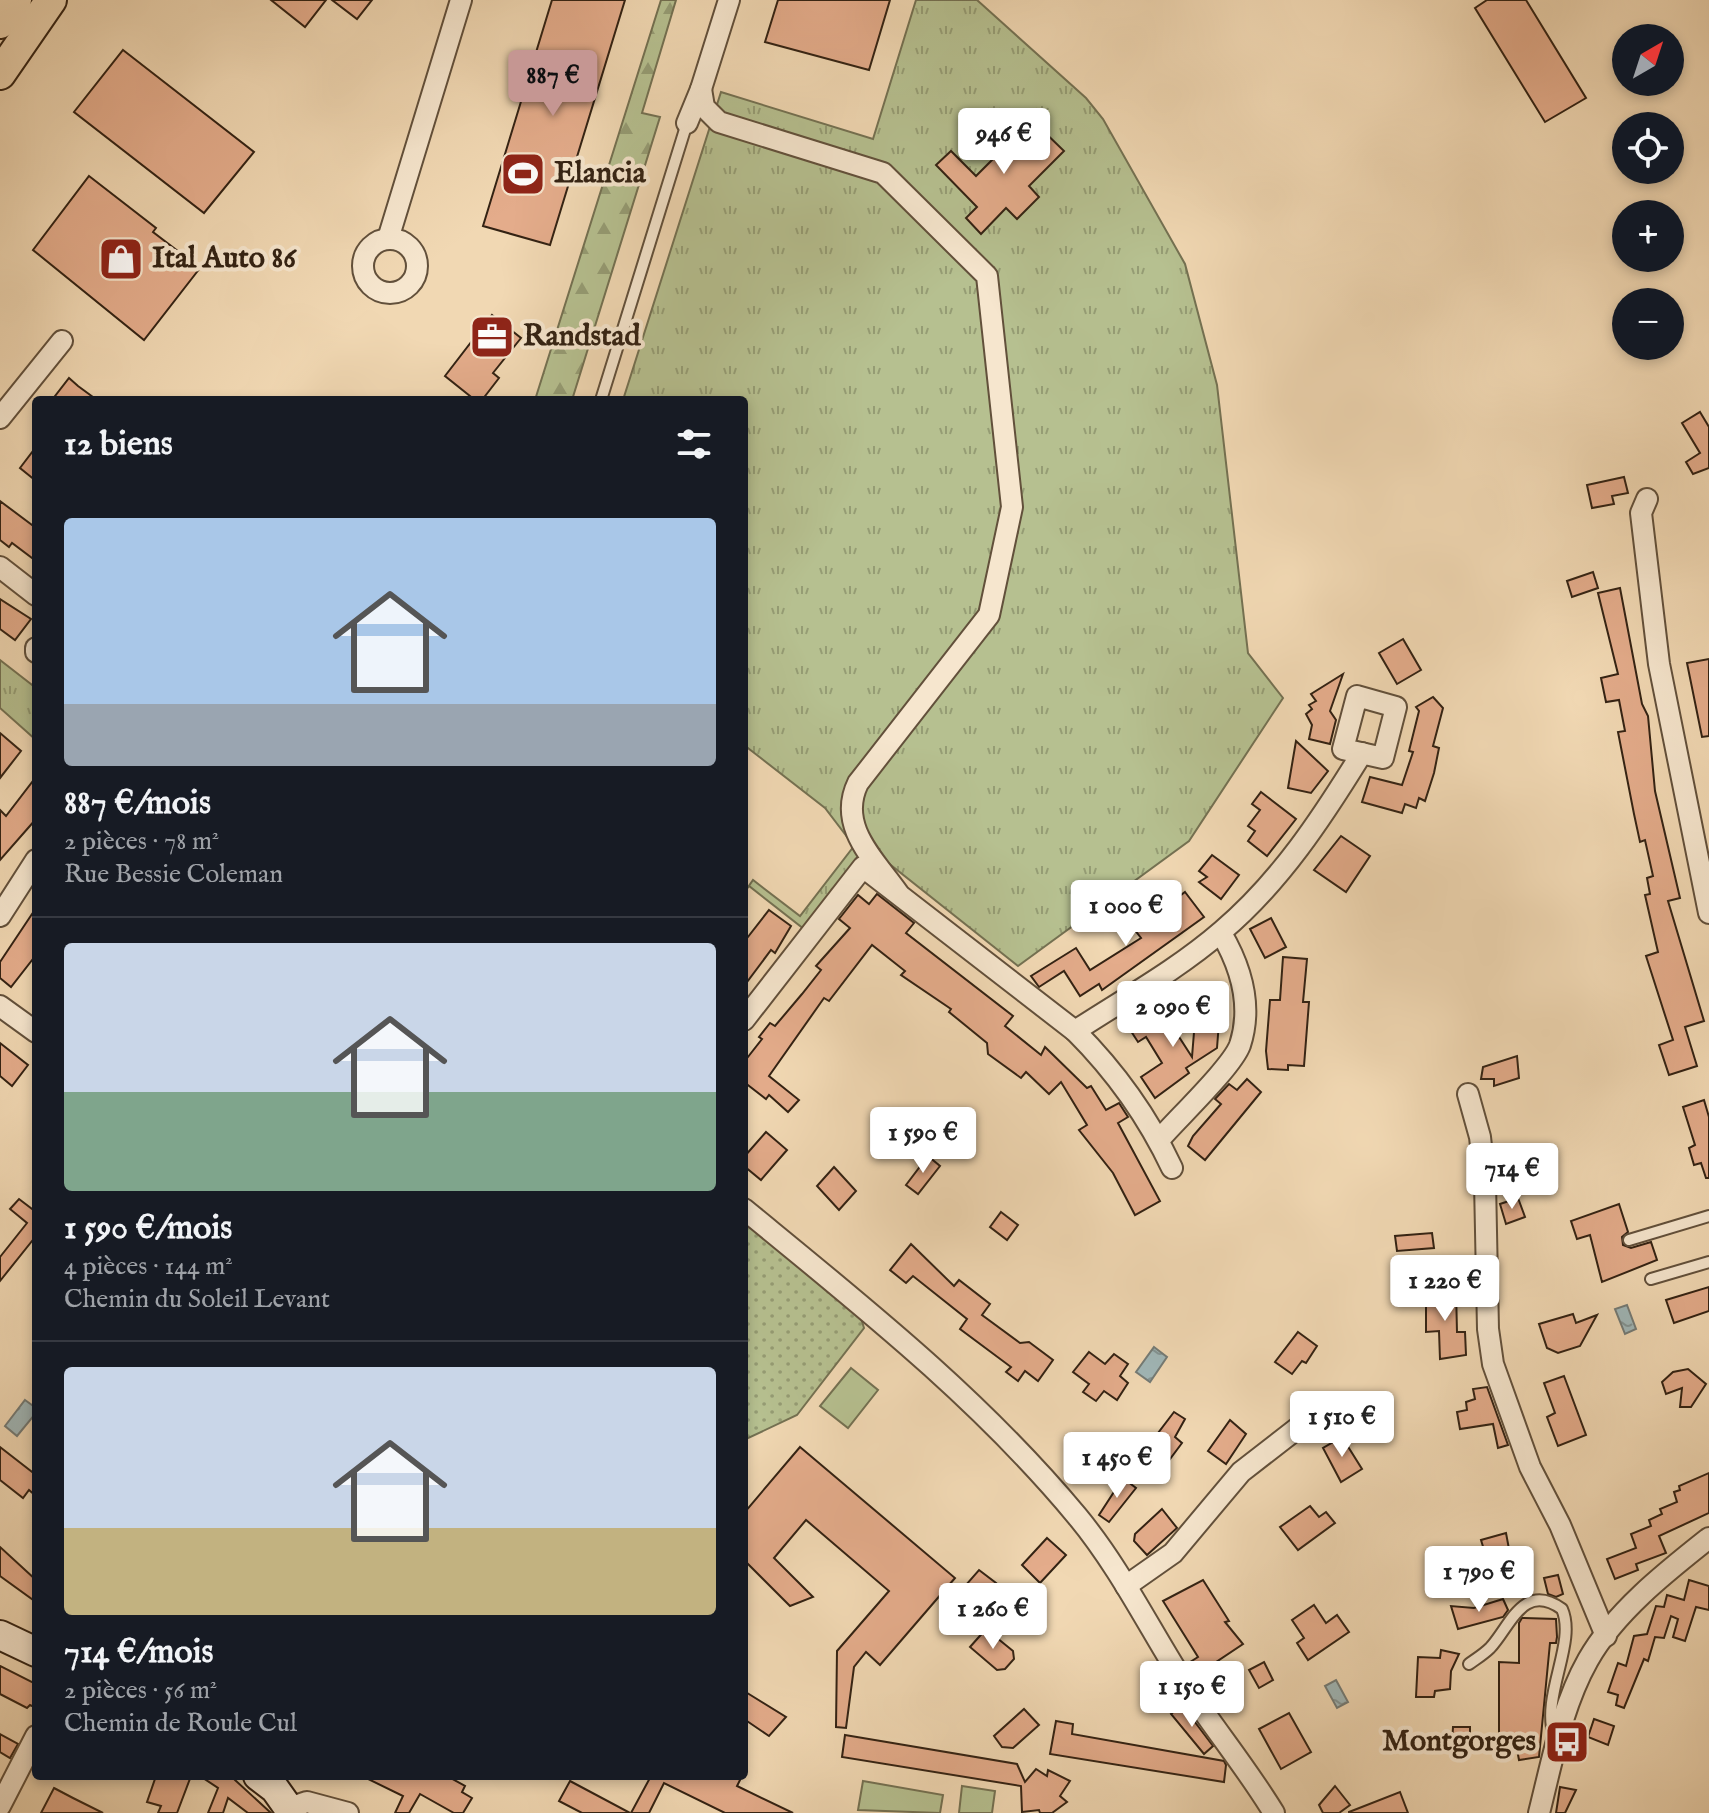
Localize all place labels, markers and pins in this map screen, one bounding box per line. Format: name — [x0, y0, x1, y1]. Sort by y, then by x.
pin: 887 € — [497, 50, 609, 118]
pin: 946 € — [948, 108, 1060, 176]
sports icon: Elancia — [499, 150, 547, 198]
place label: Elancia — [554, 155, 647, 193]
shop icon: Ital Auto 86 — [97, 235, 145, 283]
place label: Ital Auto 86 — [152, 240, 297, 278]
office icon: Randstad — [468, 313, 516, 361]
place label: Randstad — [523, 318, 641, 356]
pin: 1 000 € — [1052, 880, 1200, 948]
pin: 2 090 € — [1099, 981, 1247, 1049]
pin: 1 590 € — [849, 1107, 997, 1175]
pin: 714 € — [1456, 1143, 1568, 1211]
pin: 1 220 € — [1371, 1255, 1519, 1323]
pin: 1 510 € — [1268, 1391, 1416, 1459]
pin: 1 450 € — [1043, 1432, 1191, 1500]
pin: 1 790 € — [1405, 1546, 1553, 1614]
pin: 1 260 € — [919, 1583, 1067, 1651]
pin: 1 150 € — [1118, 1661, 1266, 1729]
bus stop icon: Montgorges — [1543, 1718, 1591, 1766]
place label: Montgorges — [1382, 1723, 1536, 1761]

